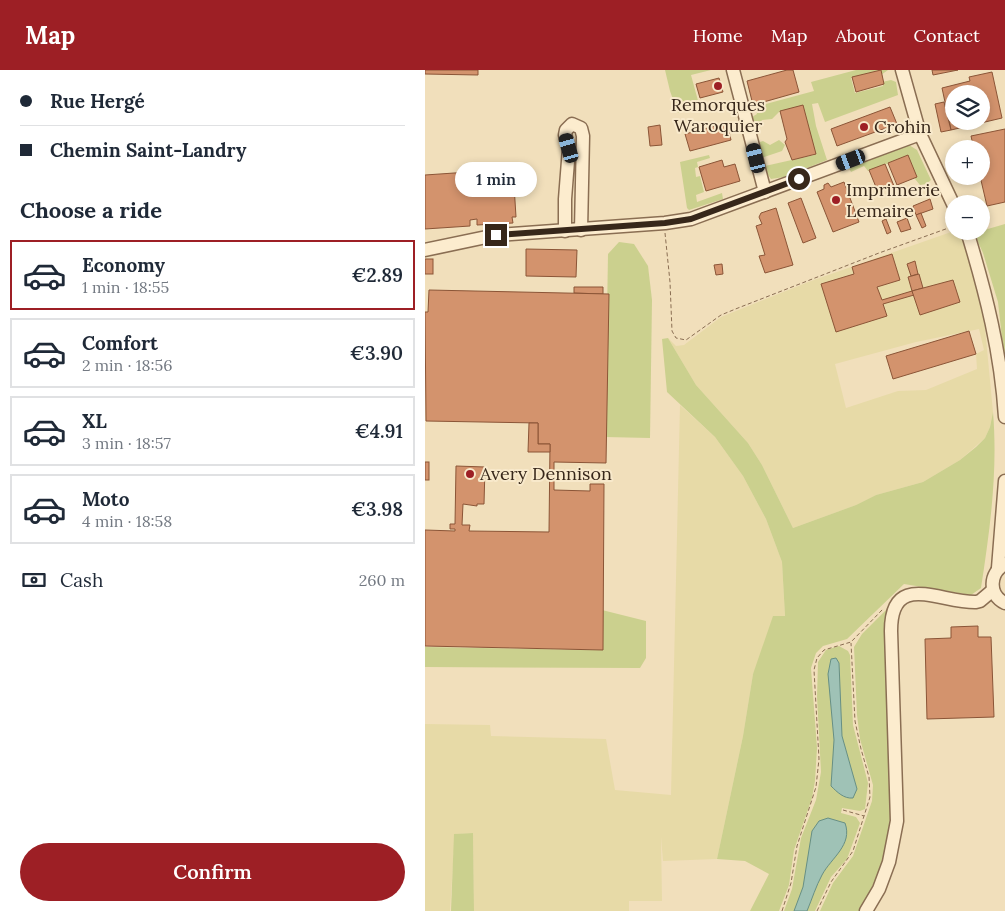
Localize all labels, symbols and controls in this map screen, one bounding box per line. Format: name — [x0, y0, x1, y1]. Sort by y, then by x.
text: Map — [25, 20, 75, 51]
text: Home — [693, 24, 743, 47]
text: Map — [771, 24, 807, 47]
text: About — [835, 24, 885, 47]
text: Contact — [913, 24, 980, 47]
marker: Remorques Waroquier — [712, 80, 724, 92]
map controls — [945, 85, 990, 240]
button: layers — [945, 85, 990, 130]
text: Rue Hergé — [50, 89, 145, 113]
place label: Remorques Waroquier — [671, 93, 765, 137]
place label: Crohin — [874, 115, 932, 138]
marker: Crohin — [858, 121, 870, 133]
car — [557, 132, 580, 164]
text: Chemin Saint-Landry — [50, 138, 246, 162]
button: + — [945, 140, 990, 185]
car — [745, 142, 766, 174]
car — [834, 148, 867, 172]
callout: 1 min — [455, 162, 537, 198]
route start — [788, 168, 810, 190]
text: 1 min — [476, 169, 516, 189]
place label: Imprimerie Lemaire — [846, 178, 940, 222]
marker: Imprimerie Lemaire — [830, 194, 842, 206]
button: − — [945, 195, 990, 240]
text: Choose a ride — [20, 196, 162, 224]
route end — [485, 224, 507, 246]
icon: car — [22, 253, 67, 298]
text: Economy — [82, 253, 165, 277]
text: €2.89 — [352, 263, 403, 287]
text: 1 min · 18:55 — [82, 277, 169, 297]
icon: car — [22, 331, 67, 376]
text: Comfort — [82, 331, 158, 355]
text: €3.90 — [350, 341, 403, 365]
text: 2 min · 18:56 — [82, 355, 173, 375]
icon: car — [22, 409, 67, 454]
text: XL — [82, 409, 107, 433]
text: €4.91 — [355, 419, 403, 443]
text: 3 min · 18:57 — [82, 433, 171, 453]
place label: Avery Dennison — [479, 462, 612, 485]
marker: Avery Dennison — [464, 468, 476, 480]
icon: car — [22, 487, 67, 532]
text: Moto — [82, 487, 129, 511]
text: €3.98 — [351, 497, 403, 521]
text: 4 min · 18:58 — [82, 511, 172, 531]
icon: cash — [20, 566, 48, 594]
text: Cash — [60, 568, 103, 592]
text: 260 m — [359, 570, 405, 590]
button: Confirm — [20, 843, 405, 901]

